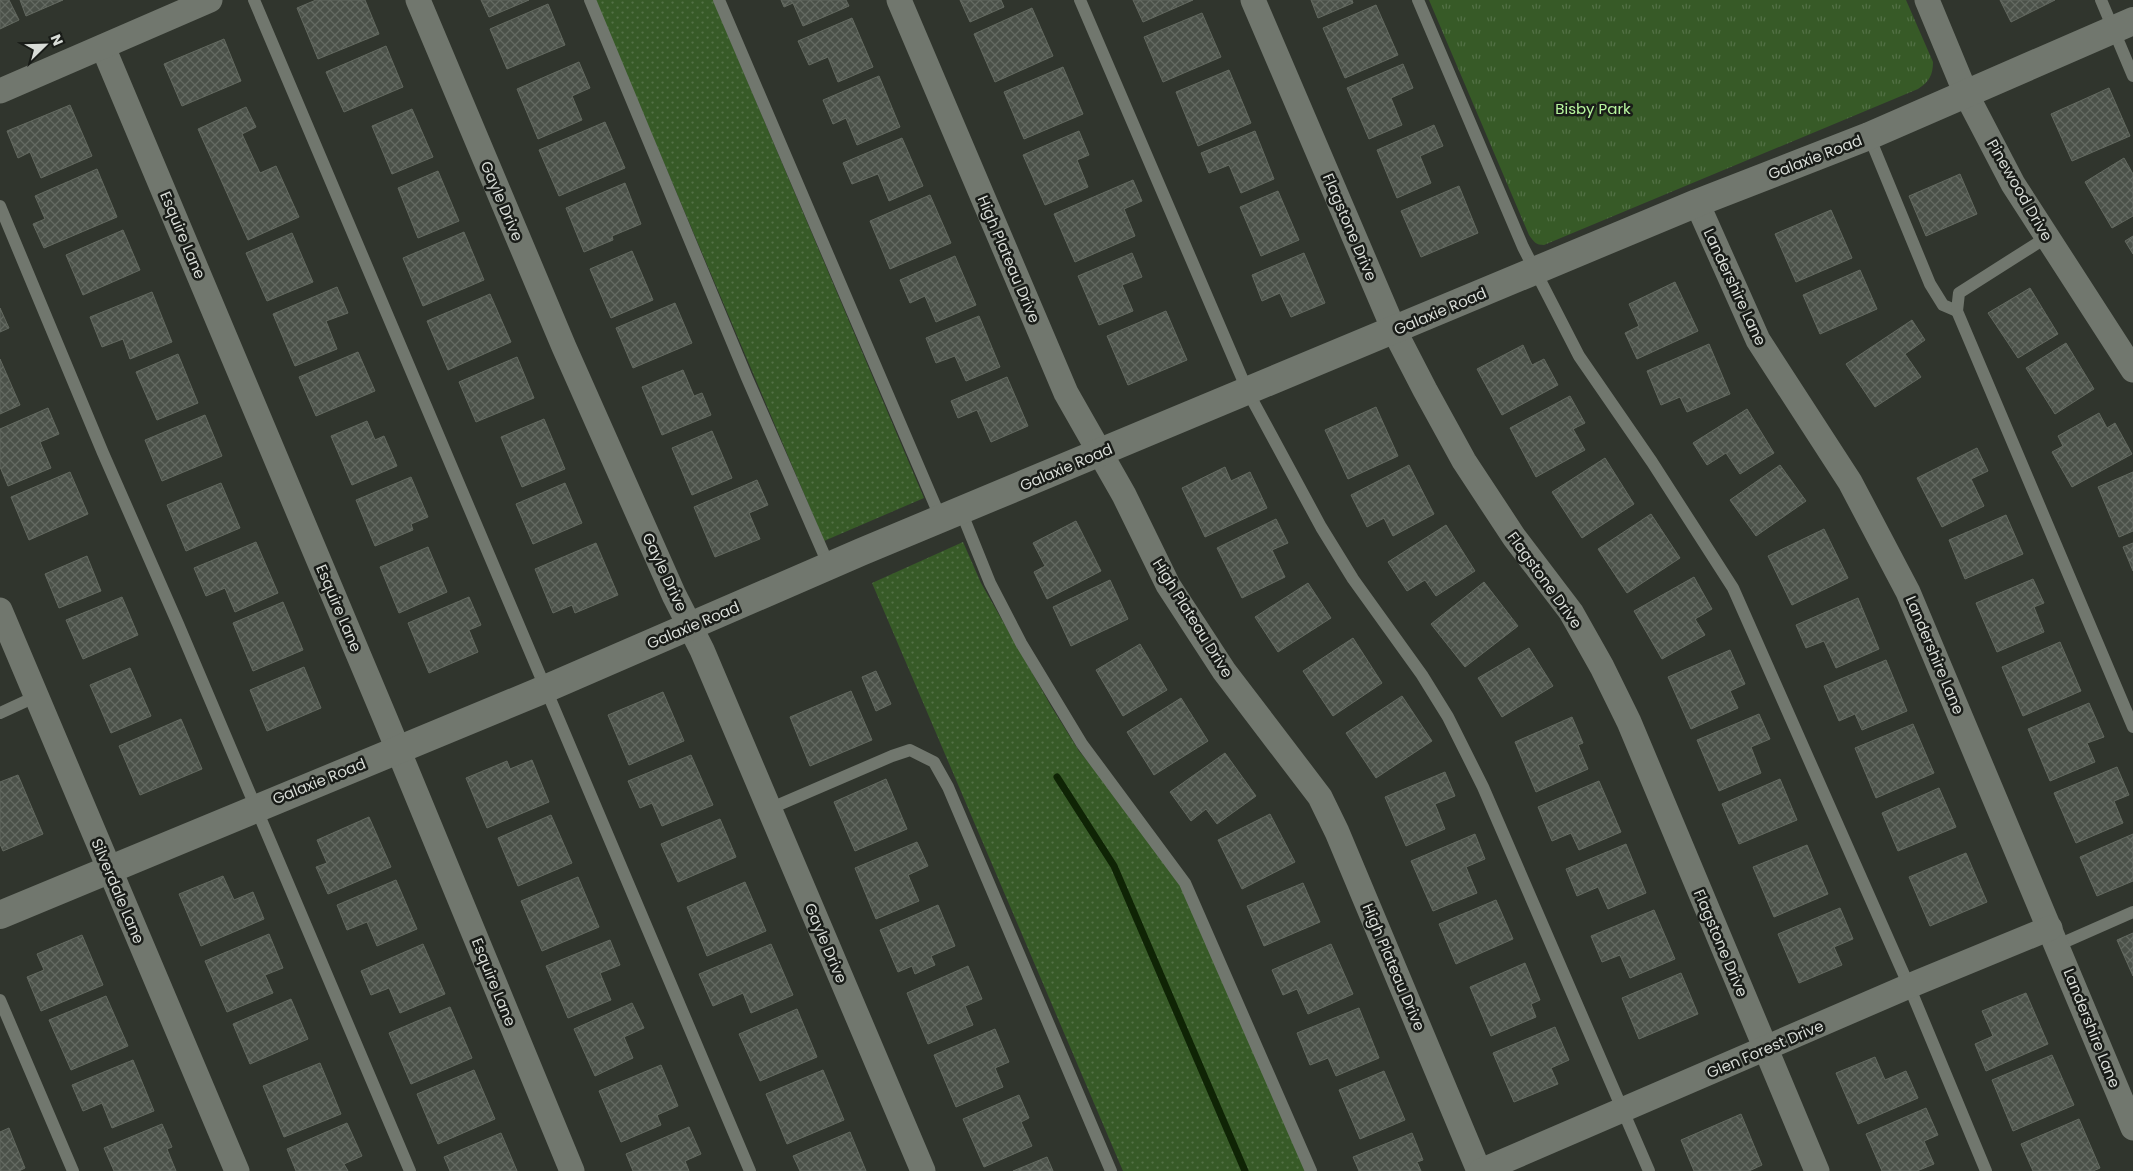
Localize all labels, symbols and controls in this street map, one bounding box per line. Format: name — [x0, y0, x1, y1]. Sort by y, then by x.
north arrow — [20, 20, 70, 70]
text: N — [46, 31, 68, 49]
park label: Bisby Park — [1555, 98, 1631, 119]
street label: Galaxie Road — [1765, 129, 1865, 185]
street label: Pinewood Drive — [1982, 135, 2058, 245]
street label: Gayle Drive — [476, 158, 528, 244]
street label: Flagstone Drive — [1318, 170, 1382, 284]
street label: Esquire Lane — [155, 188, 211, 282]
street label: High Plateau Drive — [973, 192, 1045, 326]
street label: Landershire Lane — [1699, 225, 1771, 349]
street label: Galaxie Road — [1390, 282, 1490, 340]
street label: Galaxie Road — [1016, 438, 1116, 496]
street label: Flagstone Drive — [1503, 527, 1587, 633]
street label: Gayle Drive — [638, 529, 692, 615]
street label: High Plateau Drive — [1148, 555, 1238, 681]
street label: Esquire Lane — [311, 561, 367, 655]
street label: Landershire Lane — [1901, 593, 1969, 717]
street label: Galaxie Road — [643, 596, 743, 654]
street label: Galaxie Road — [269, 753, 369, 809]
street label: Silverdale Lane — [86, 835, 150, 947]
street label: Flagstone Drive — [1689, 886, 1753, 1000]
street label: Gayle Drive — [800, 900, 852, 986]
street label: High Plateau Drive — [1358, 900, 1430, 1034]
street label: Esquire Lane — [467, 935, 521, 1029]
street label: Landershire Lane — [2059, 965, 2125, 1091]
street label: Glen Forest Drive — [1703, 1015, 1827, 1083]

